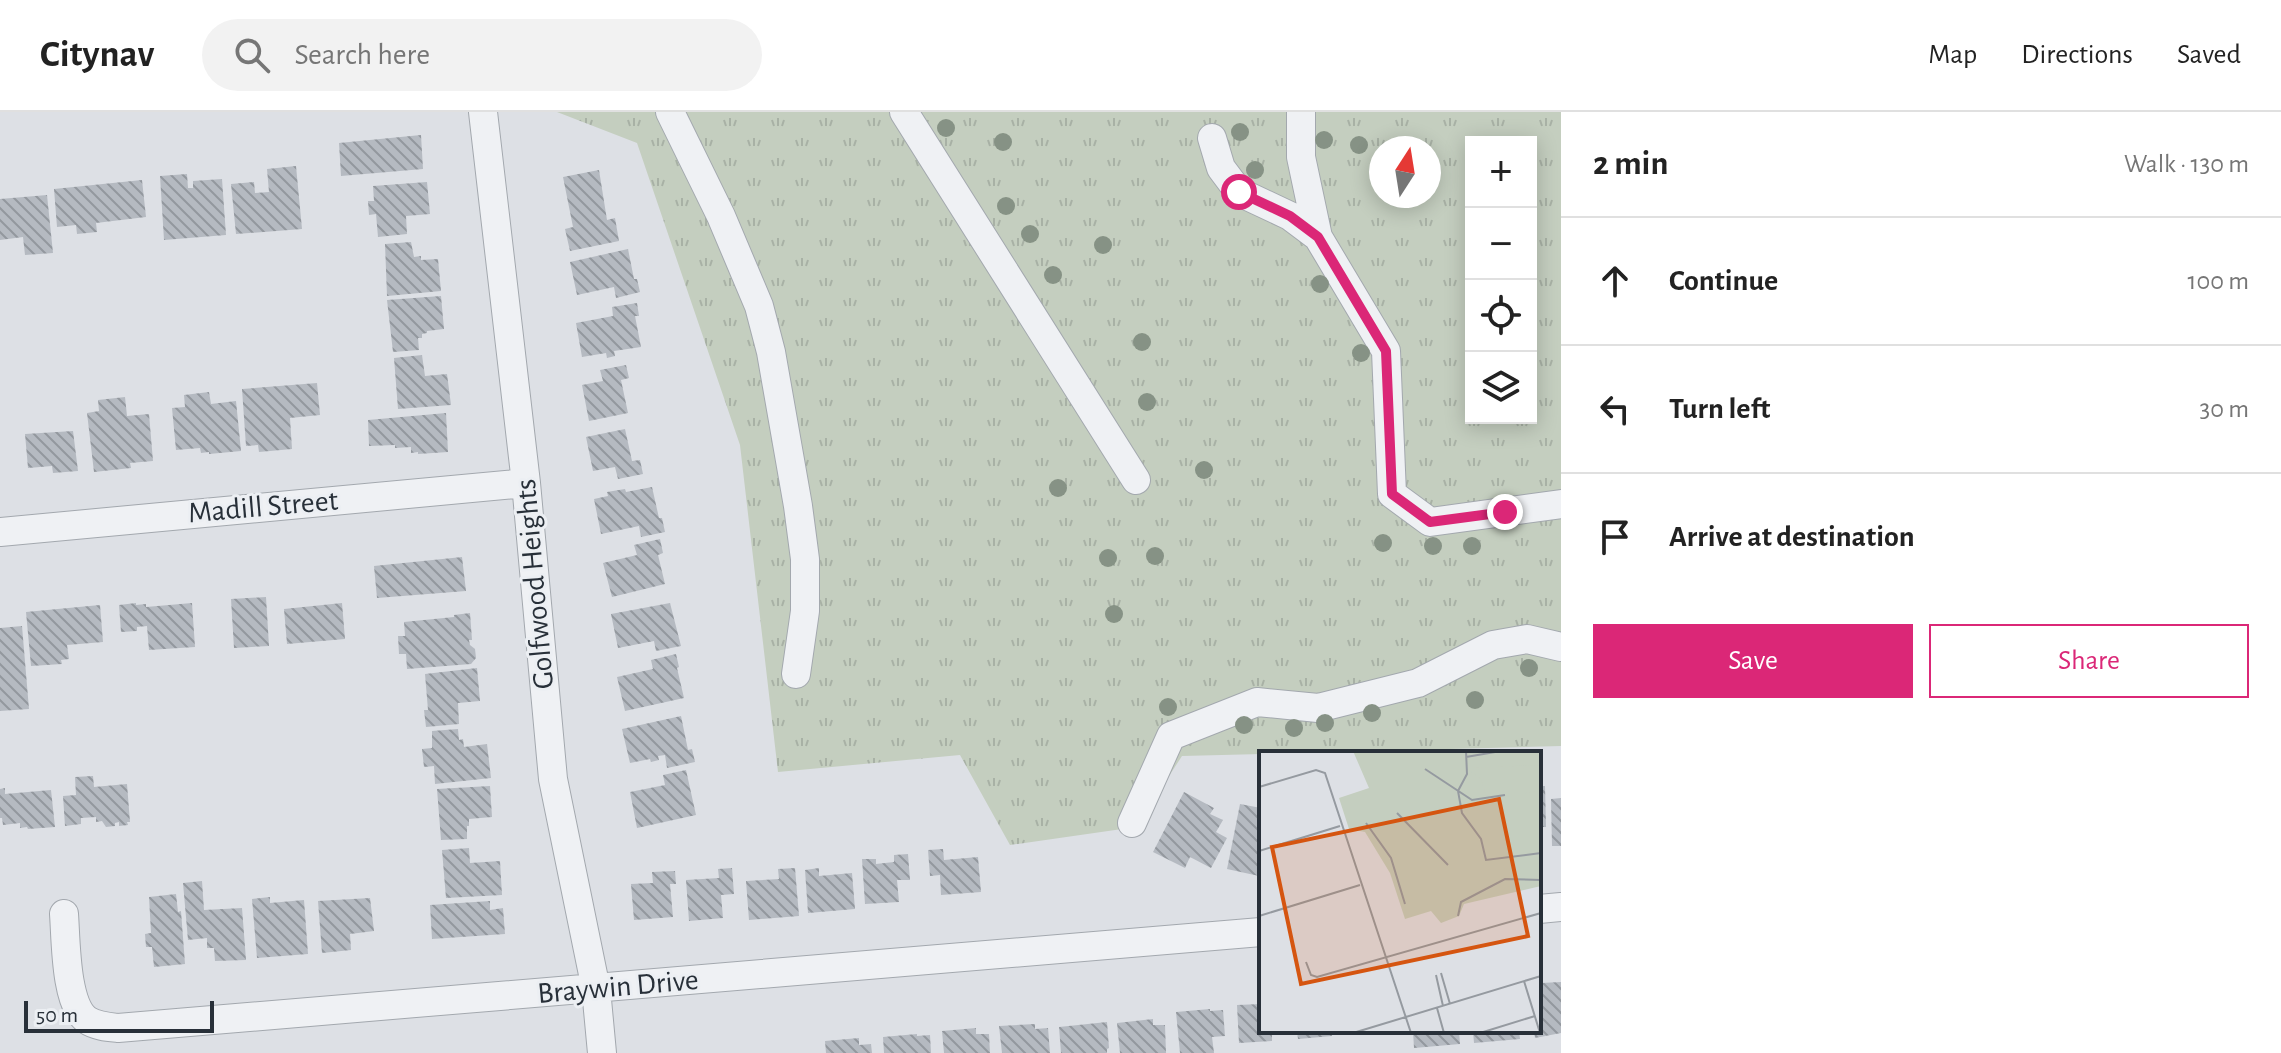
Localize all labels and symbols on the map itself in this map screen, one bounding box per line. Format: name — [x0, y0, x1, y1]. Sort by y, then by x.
north arrow — [1369, 136, 1441, 208]
route start — [1221, 174, 1257, 210]
street label: Golfwood Heights — [511, 478, 559, 690]
street label: Madill Street — [187, 485, 340, 528]
route end — [1487, 494, 1523, 530]
inset map — [1259, 751, 1541, 1033]
street label: Braywin Drive — [536, 965, 700, 1009]
scale bar — [24, 997, 214, 1033]

